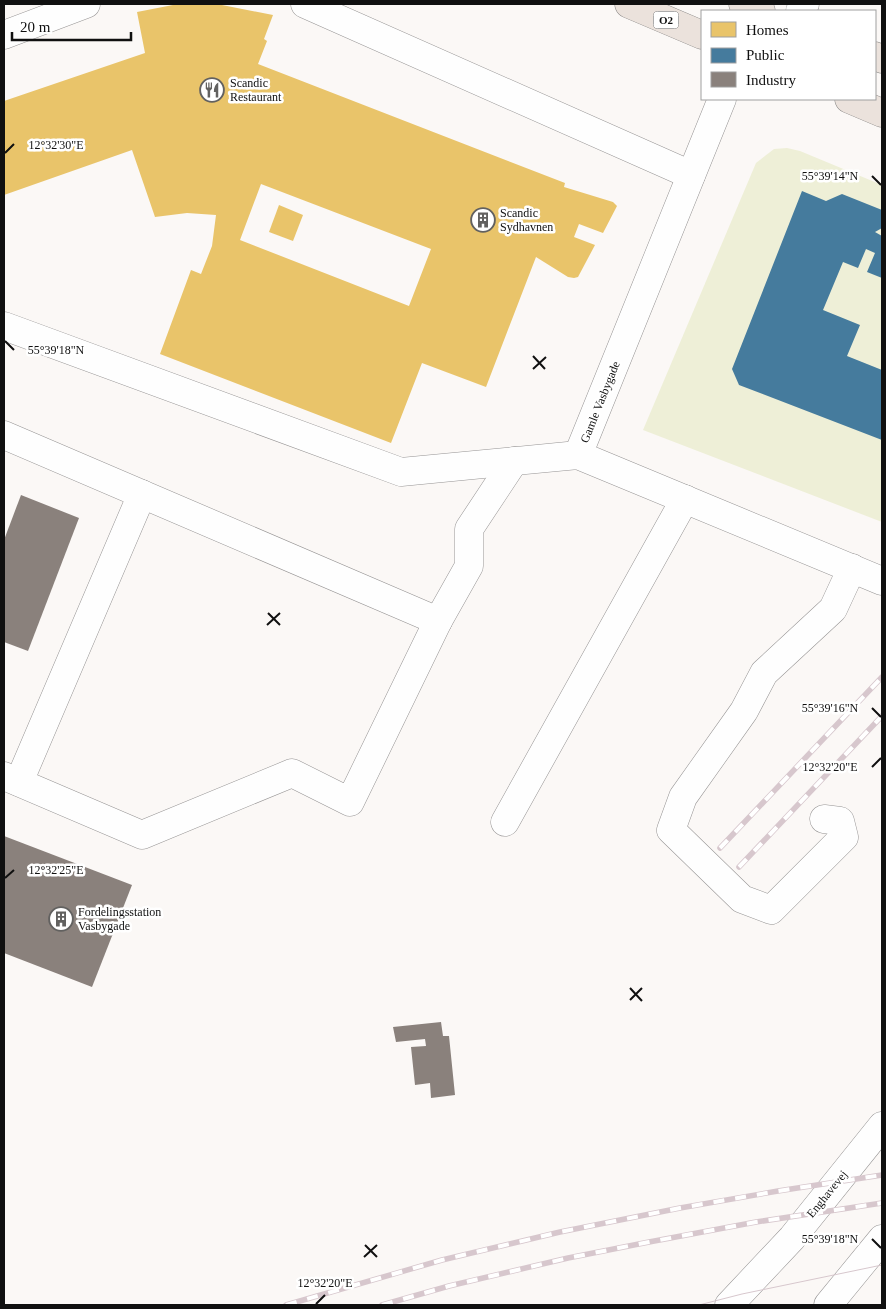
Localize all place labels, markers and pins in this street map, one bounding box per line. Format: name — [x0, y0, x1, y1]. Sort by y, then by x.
place label: Scandic Restaurant — [230, 76, 282, 104]
restaurant icon: Scandic Restaurant — [199, 77, 225, 103]
place label: Scandic Sydhavnen — [500, 206, 553, 234]
building icon: Scandic Sydhavnen — [470, 207, 496, 233]
place label: Fordelingsstation Vasbygade — [78, 905, 161, 933]
building icon: Fordelingsstation Vasbygade — [48, 906, 74, 932]

